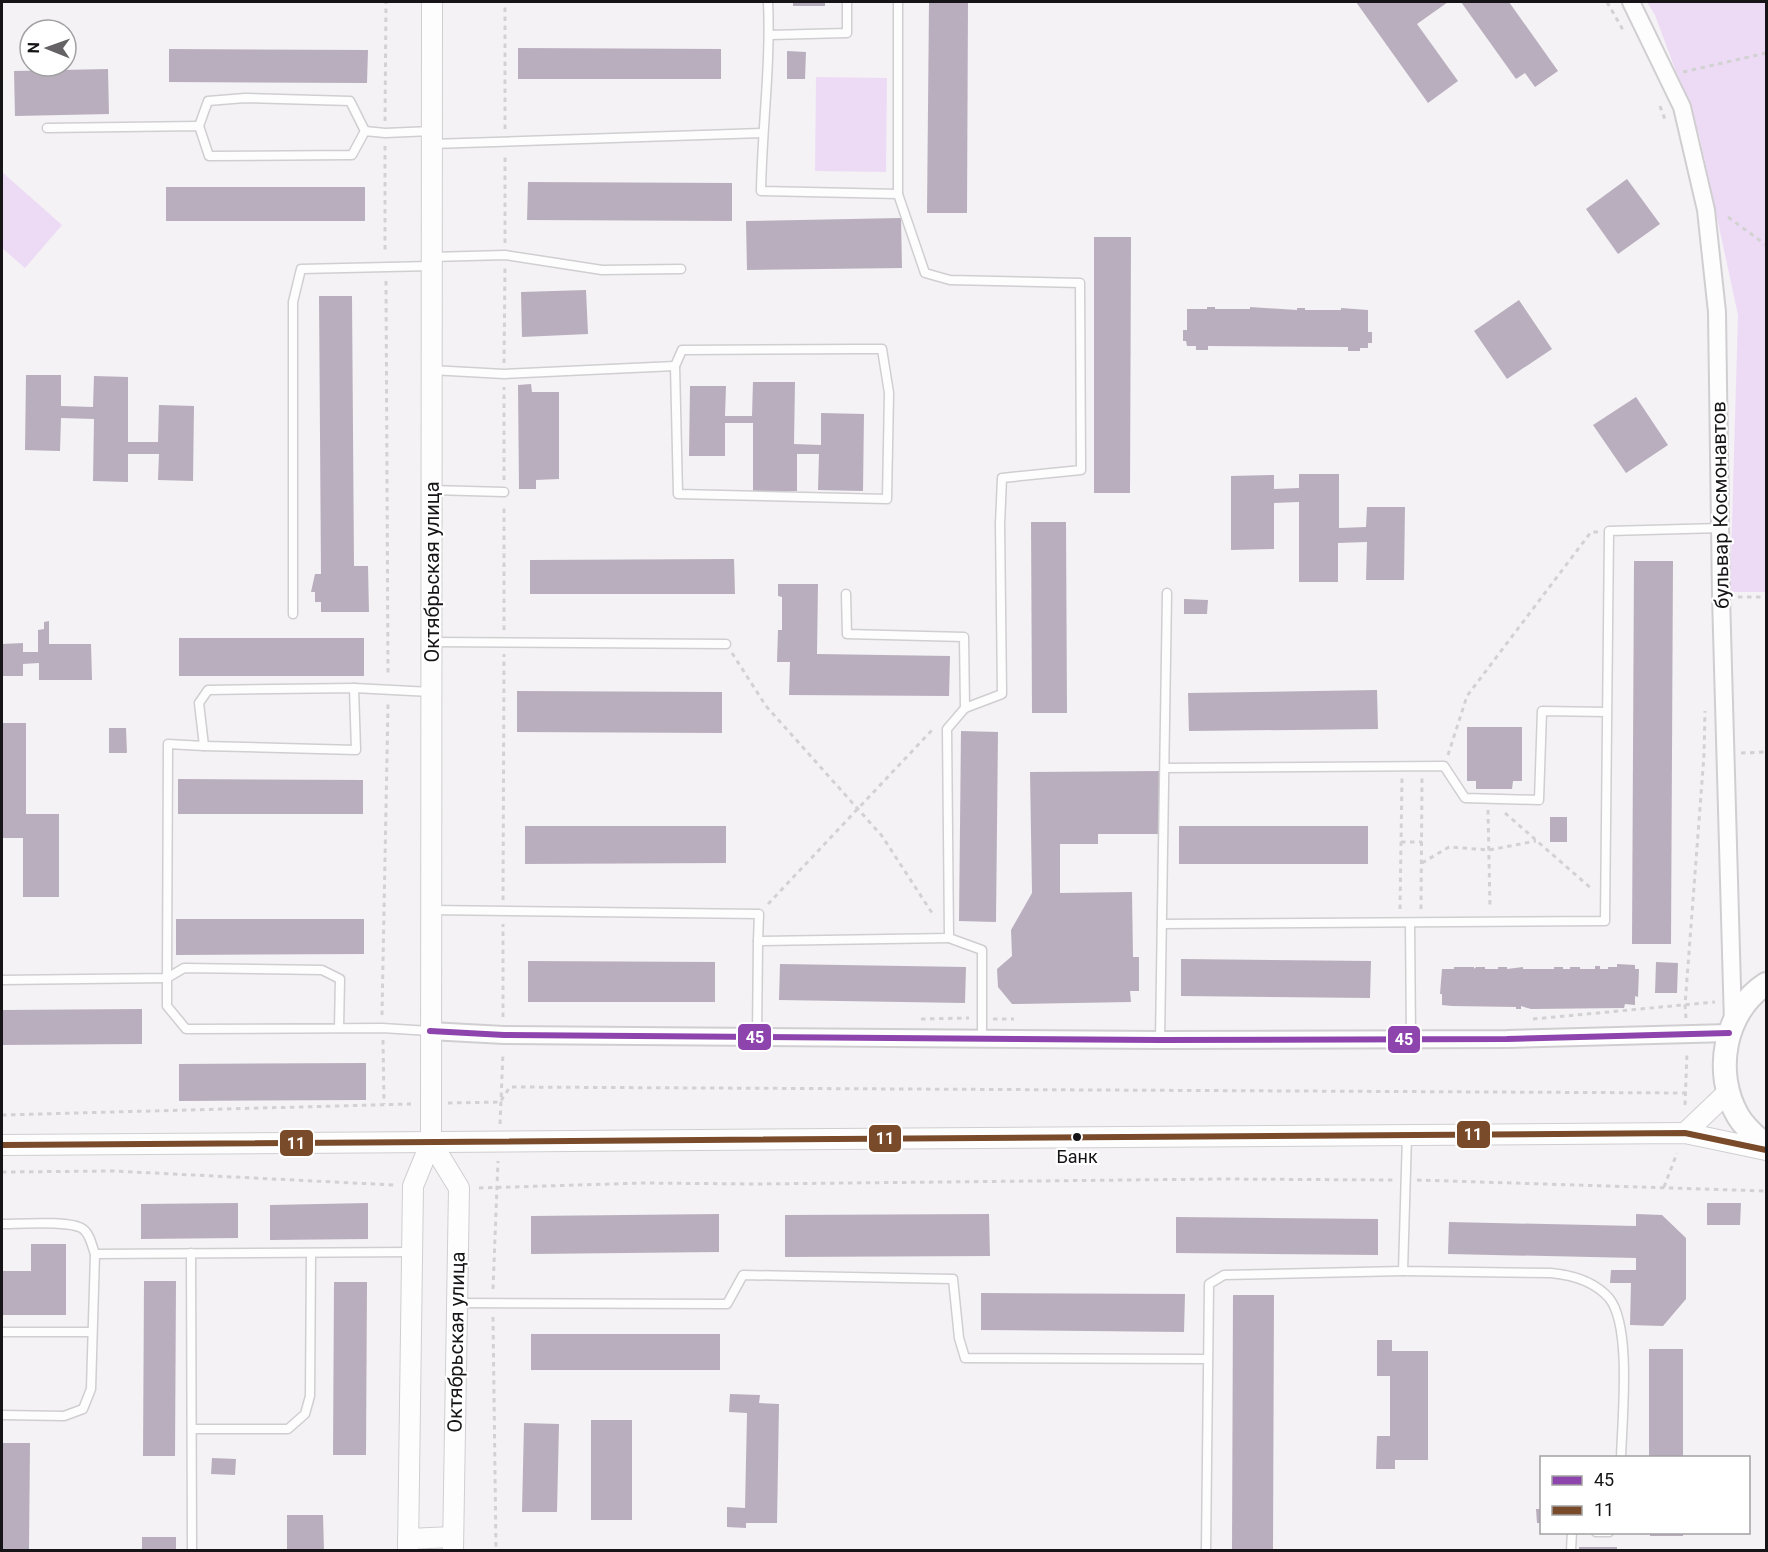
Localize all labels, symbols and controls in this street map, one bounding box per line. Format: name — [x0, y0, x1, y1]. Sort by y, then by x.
north arrow — [18, 18, 78, 78]
text: N — [24, 42, 43, 54]
street label: бульвар Космонавтов — [1706, 401, 1734, 609]
street label: Октябрьская улица — [420, 481, 444, 663]
line badge: 45 — [737, 1023, 772, 1051]
line badge: 45 — [1387, 1025, 1421, 1054]
text: 45 — [746, 1028, 764, 1047]
text: 45 — [1395, 1030, 1413, 1049]
line badge: 11 — [1456, 1120, 1491, 1149]
line badge: 11 — [868, 1124, 902, 1153]
text: 11 — [1464, 1125, 1482, 1144]
line badge: 11 — [279, 1129, 314, 1157]
text: 11 — [876, 1129, 894, 1148]
marker: Банк — [1071, 1131, 1083, 1143]
text: 11 — [287, 1134, 305, 1153]
place label: Банк — [1056, 1146, 1098, 1167]
street label: Октябрьская улица — [442, 1251, 470, 1433]
legend — [1540, 1456, 1750, 1534]
text: 45 — [1594, 1469, 1614, 1490]
text: 11 — [1594, 1499, 1614, 1520]

